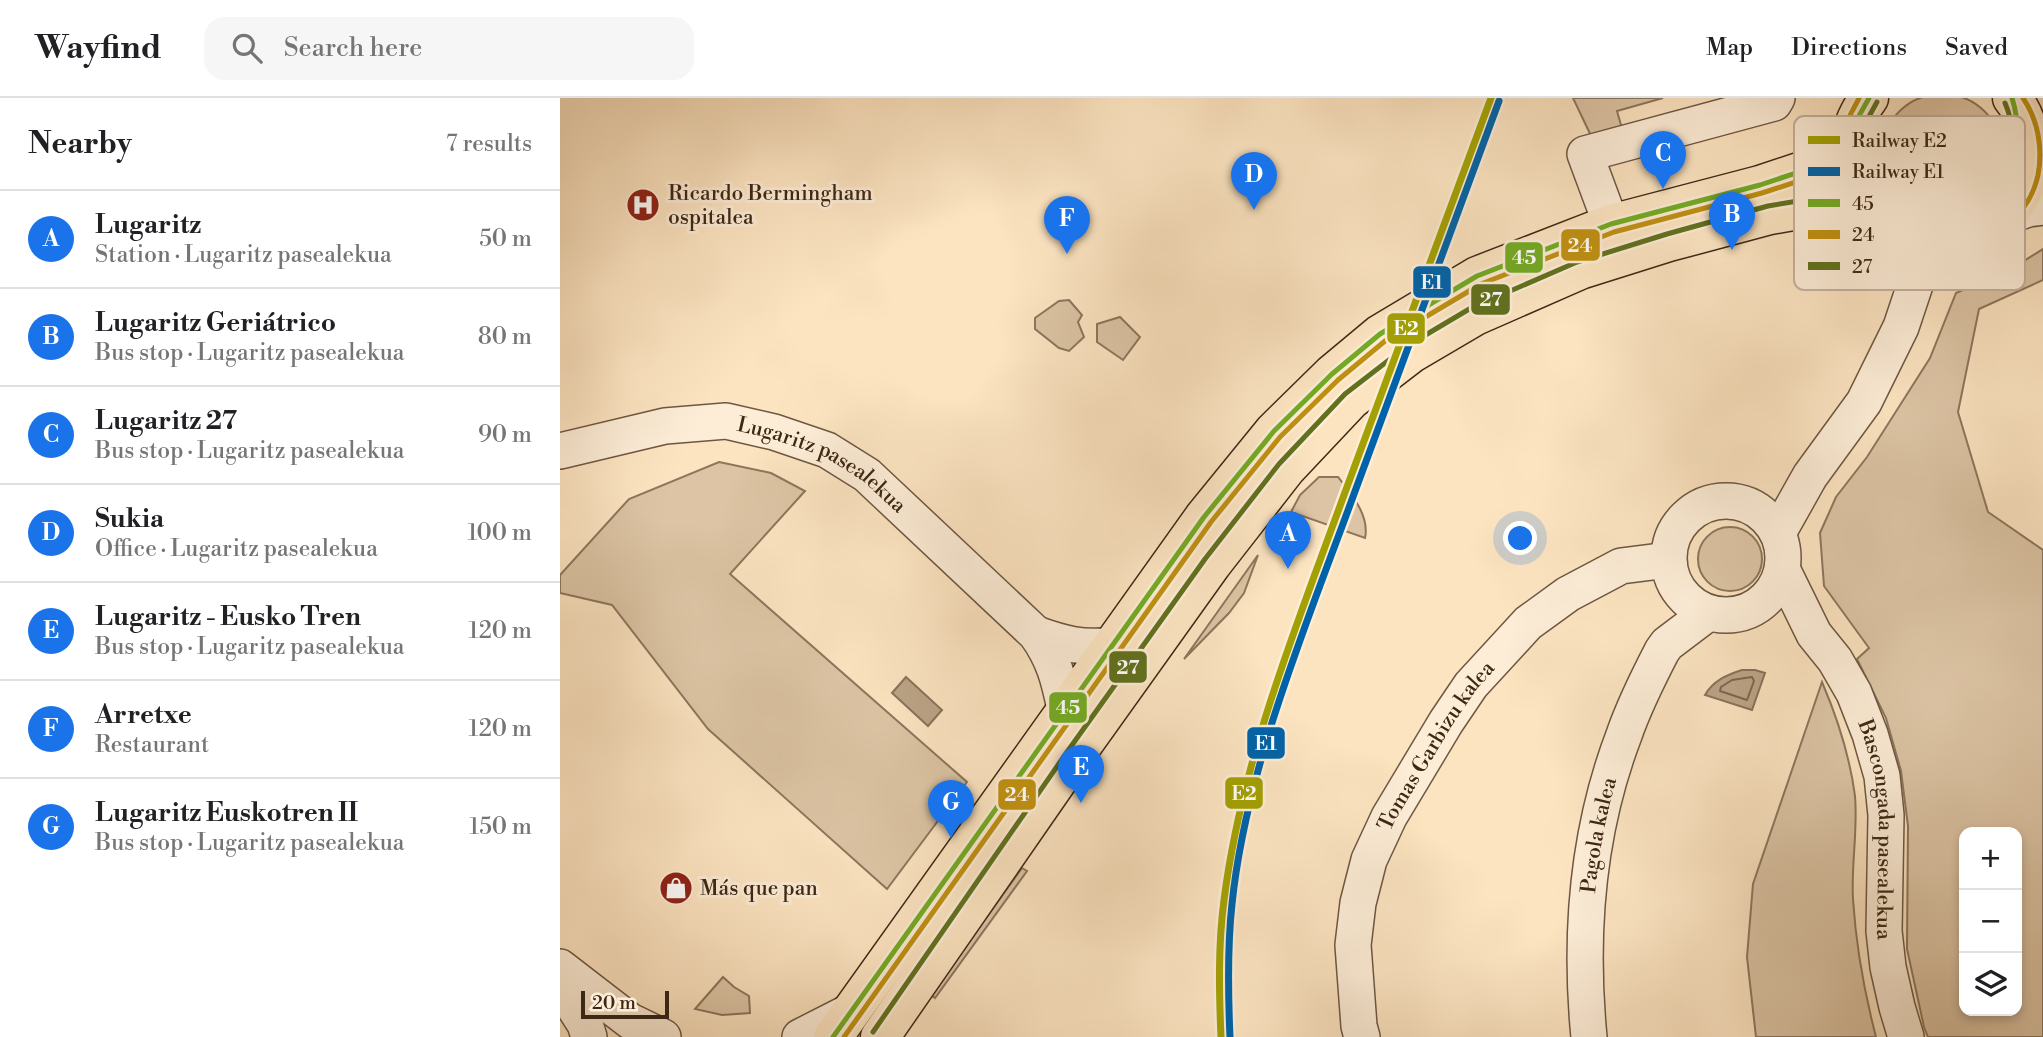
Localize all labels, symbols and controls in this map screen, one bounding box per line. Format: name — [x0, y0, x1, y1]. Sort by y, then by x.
search box — [204, 17, 694, 80]
text: Wayfind — [35, 28, 162, 69]
icon: search — [228, 29, 266, 67]
text: Search here — [284, 32, 422, 64]
text: Map — [1706, 33, 1753, 63]
text: Directions — [1791, 33, 1907, 63]
text: Saved — [1945, 33, 2008, 63]
legend — [1794, 116, 2025, 290]
text: Nearby — [28, 125, 132, 163]
text: Railway E2 — [1852, 129, 1947, 153]
text: 7 results — [446, 130, 532, 158]
pin: C — [1640, 131, 1686, 189]
pin: D — [1231, 152, 1277, 210]
text: Railway E1 — [1852, 160, 1944, 184]
place label: Ricardo Bermingham ospitalea — [668, 181, 873, 231]
hospital icon: Ricardo Bermingham ospitalea — [624, 186, 662, 224]
pin: B — [1709, 192, 1755, 250]
text: 45 — [1852, 192, 1874, 216]
pin: F — [1044, 196, 1090, 254]
text: Lugaritz — [95, 209, 201, 241]
text: 24 — [1852, 223, 1874, 247]
text: A — [43, 225, 59, 253]
text: 50 m — [479, 225, 532, 253]
line badge: 24 — [1560, 228, 1601, 262]
text: 24 — [1568, 234, 1593, 258]
text: Station · Lugaritz pasealekua — [95, 241, 392, 269]
line badge: 45 — [1504, 241, 1544, 274]
text: 45 — [1512, 246, 1536, 270]
text: 27 — [1852, 255, 1873, 279]
line badge: E1 — [1412, 265, 1452, 299]
text: E1 — [1421, 271, 1443, 295]
line badge: 27 — [1470, 283, 1511, 316]
text: 27 — [1480, 288, 1502, 312]
text: Lugaritz Geriátrico — [95, 307, 336, 339]
line badge: E2 — [1386, 312, 1426, 345]
text: E2 — [1393, 317, 1419, 341]
text: B — [42, 323, 60, 351]
text: 80 m — [478, 323, 532, 351]
text: Bus stop · Lugaritz pasealekua — [95, 339, 404, 367]
text: Lugaritz 27 — [95, 405, 237, 437]
street label: Lugaritz pasealekua — [735, 412, 911, 519]
text: C — [43, 421, 59, 449]
text: 90 m — [478, 421, 532, 449]
text: Bus stop · Lugaritz pasealekua — [95, 437, 404, 465]
text: Sukia — [95, 503, 164, 535]
pin: A — [1265, 511, 1311, 569]
text: D — [42, 519, 60, 547]
text: 100 m — [467, 519, 532, 547]
your location — [1503, 521, 1537, 555]
text: Office · Lugaritz pasealekua — [95, 535, 378, 563]
text: Lugaritz - Eusko Tren — [95, 601, 361, 633]
text: E — [43, 617, 59, 645]
text: 120 m — [468, 617, 532, 645]
text: Bus stop · Lugaritz pasealekua — [95, 633, 404, 661]
line badge: 27 — [1108, 650, 1148, 684]
text: 27 — [1117, 656, 1139, 680]
street label: Tomas Garbizu kalea — [1372, 656, 1501, 835]
line badge: 45 — [1048, 691, 1088, 724]
text: 45 — [1056, 696, 1080, 720]
text: Arretxe — [95, 699, 192, 731]
text: F — [43, 715, 59, 743]
text: 120 m — [468, 715, 532, 743]
street label: Bascongada pasealekua — [1851, 715, 1898, 941]
line badge: E1 — [1246, 726, 1286, 760]
text: Restaurant — [95, 731, 209, 759]
text: E1 — [1255, 732, 1277, 756]
pin: E — [1058, 745, 1104, 803]
street label: Pagola kalea — [1576, 774, 1623, 894]
line badge: E2 — [1224, 776, 1264, 810]
line badge: 24 — [997, 778, 1037, 811]
pin: G — [928, 780, 974, 838]
text: E2 — [1231, 782, 1257, 806]
text: 24 — [1005, 783, 1030, 807]
text: Lugaritz Euskotren II — [95, 797, 358, 829]
text: G — [42, 813, 60, 841]
text: 150 m — [469, 813, 532, 841]
map controls — [1959, 827, 2022, 1016]
button: + — [1959, 827, 2022, 890]
text: Bus stop · Lugaritz pasealekua — [95, 829, 404, 857]
shop icon: Más que pan — [657, 869, 695, 907]
place label: Más que pan — [700, 876, 818, 902]
button: − — [1959, 890, 2022, 953]
button: layers — [1959, 953, 2022, 1016]
scale bar — [581, 988, 668, 1020]
text: 20 m — [592, 991, 636, 1015]

